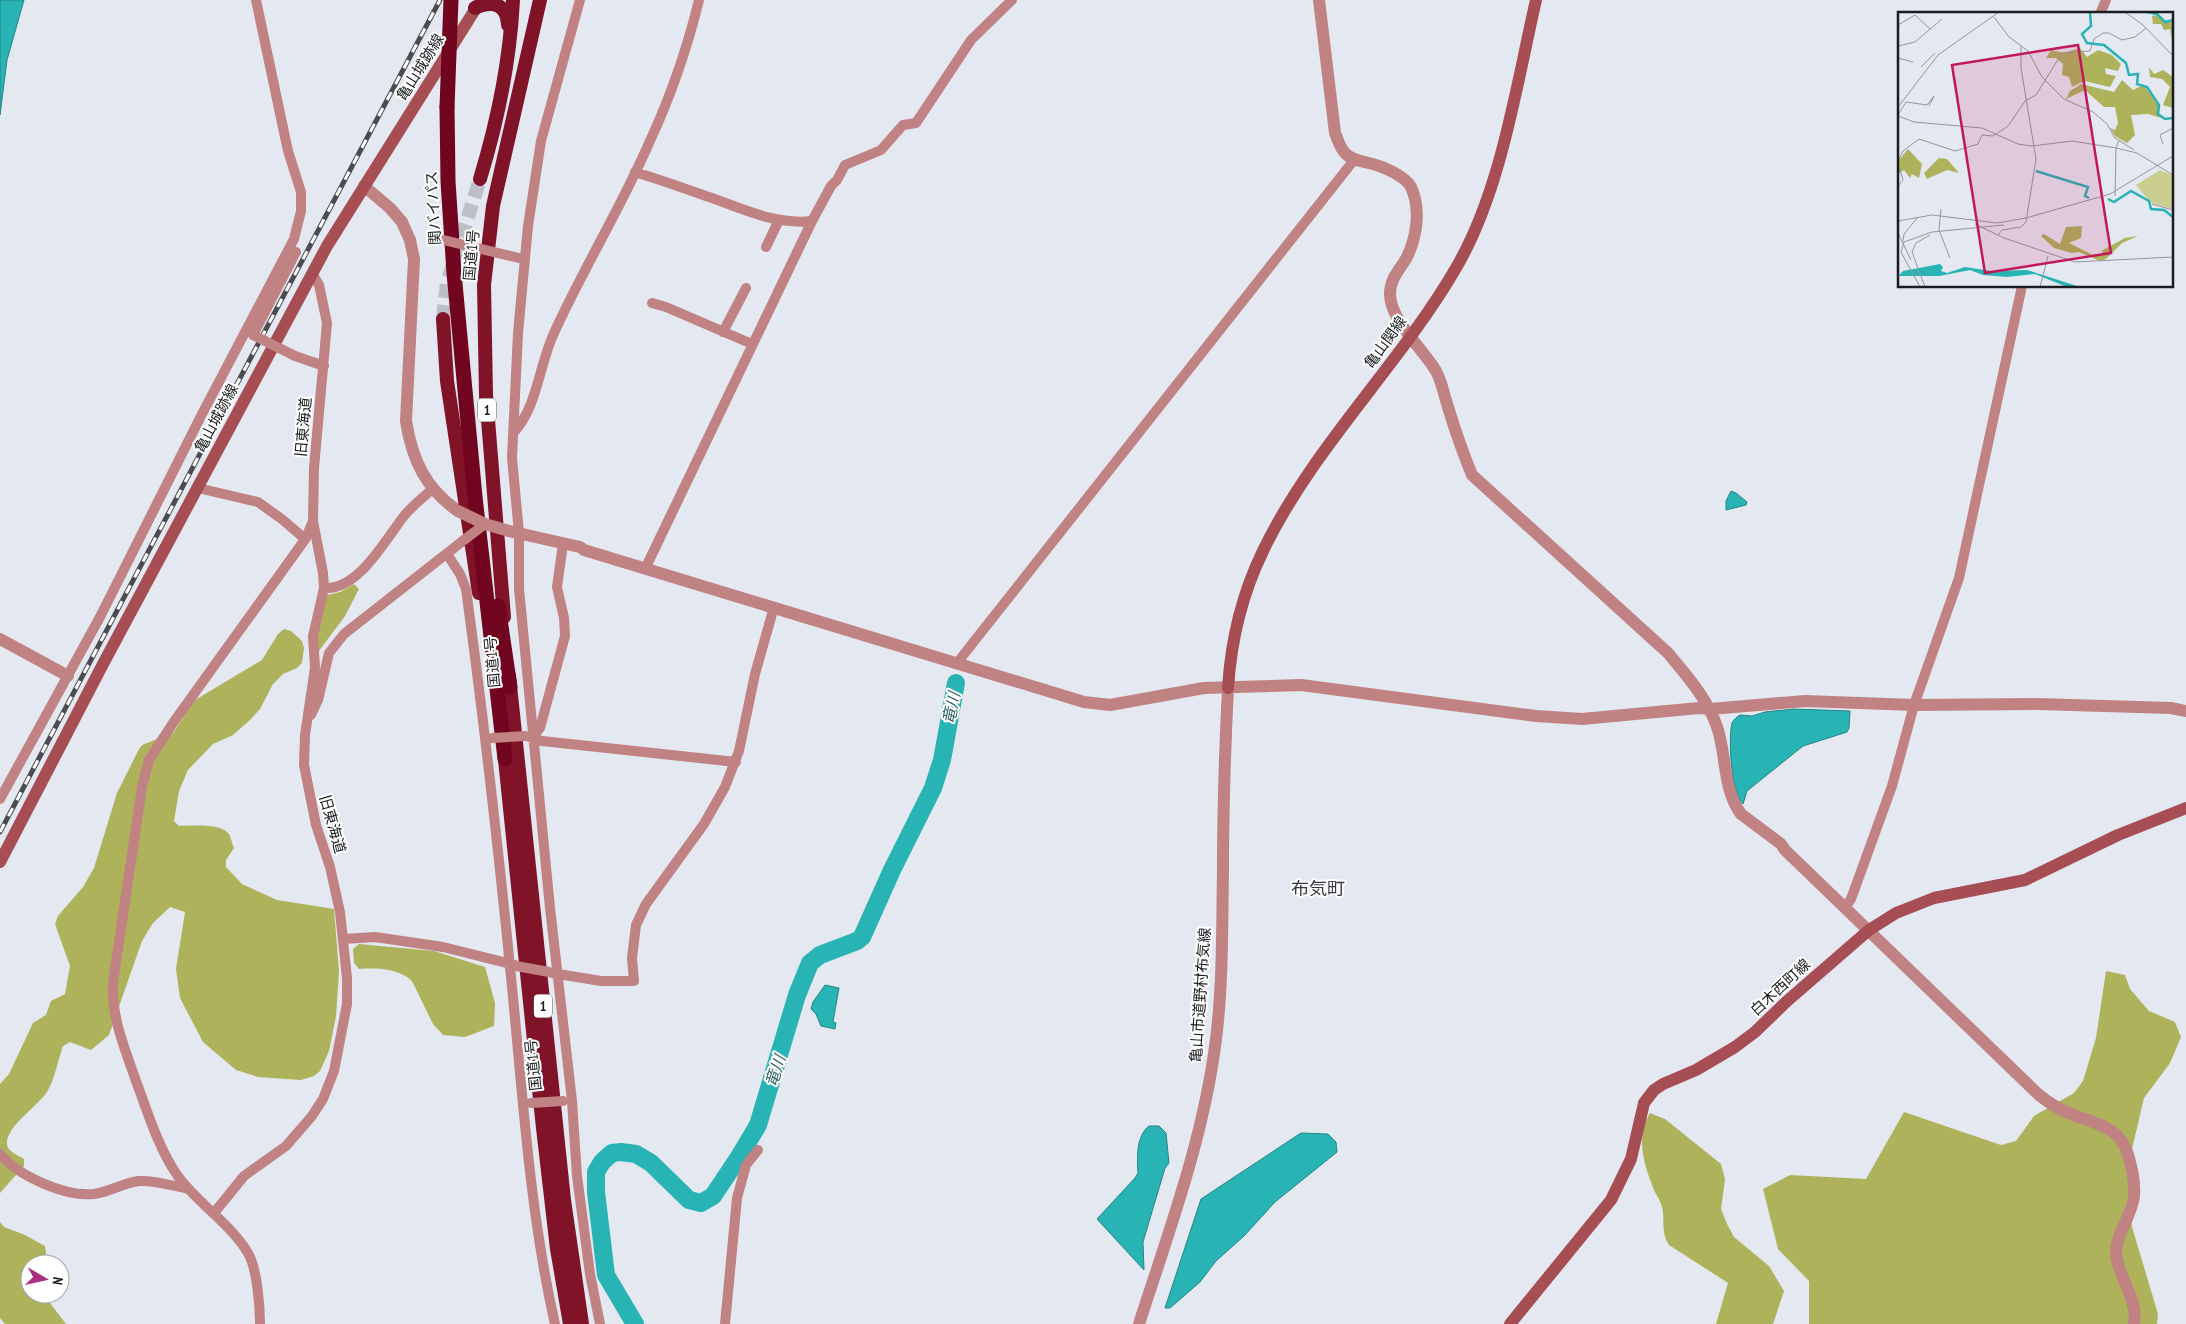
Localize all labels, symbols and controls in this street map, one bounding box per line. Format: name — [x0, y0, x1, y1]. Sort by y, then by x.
inset map — [1898, 12, 2174, 288]
street label: 亀山城跡線 — [392, 30, 448, 104]
street label: 関バイパス — [422, 170, 444, 246]
street label: 国道1号 — [459, 228, 483, 282]
street label: 亀山関線 — [1360, 312, 1410, 372]
street label: 亀山城跡線 — [190, 380, 242, 456]
street label: 旧東海道 — [291, 396, 315, 458]
road number: 1 — [478, 398, 496, 422]
street label: 国道1号 — [480, 635, 504, 689]
water label: 竜川 — [938, 688, 965, 726]
street label: 旧東海道 — [316, 793, 350, 855]
district label: 布気町 — [1291, 877, 1345, 900]
street label: 亀山市道野村布気線 — [1186, 927, 1214, 1063]
street label: 白木西町線 — [1746, 954, 1814, 1020]
road number: 1 — [534, 994, 552, 1018]
street label: 国道1号 — [521, 1038, 545, 1092]
water label: 竜川 — [761, 1051, 790, 1089]
north arrow — [20, 1254, 70, 1304]
text: N — [48, 1276, 67, 1286]

